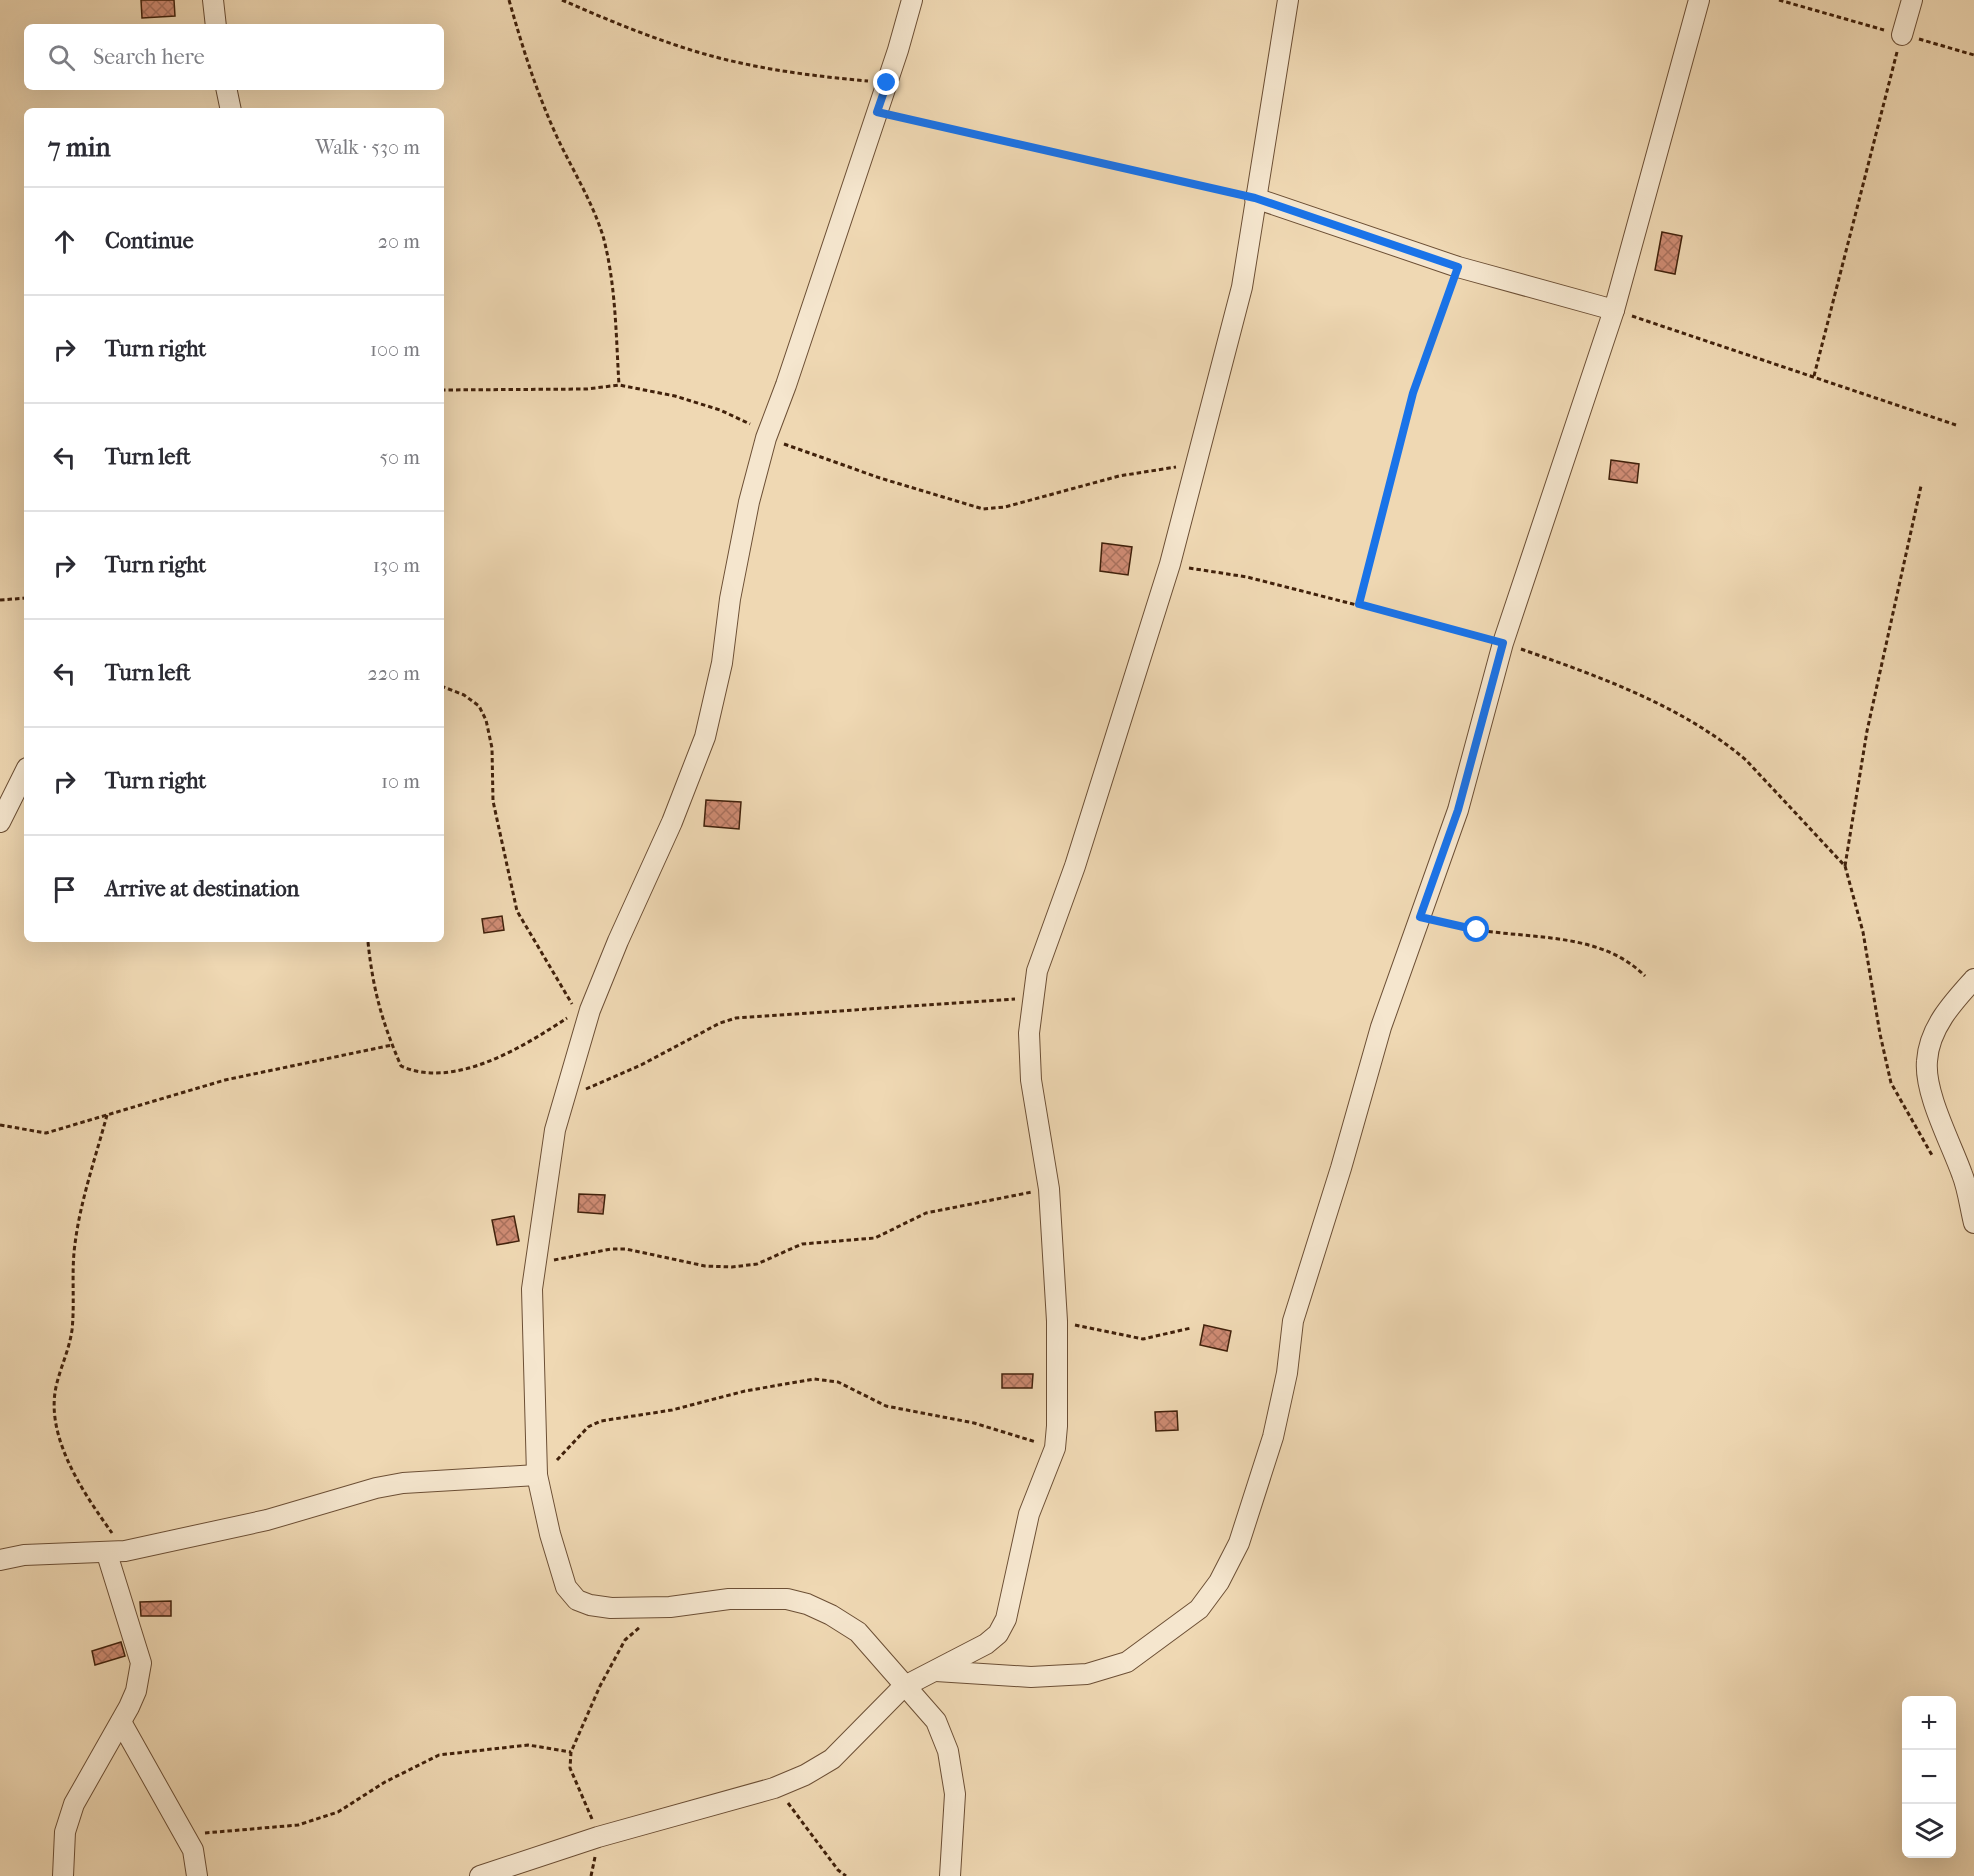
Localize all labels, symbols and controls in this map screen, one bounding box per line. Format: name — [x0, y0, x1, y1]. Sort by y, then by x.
search box — [24, 24, 444, 90]
icon: search — [45, 41, 78, 74]
text: Search here — [93, 44, 205, 70]
route end — [873, 69, 899, 95]
text: 7 min — [48, 132, 111, 163]
text: Walk · 530 m — [315, 136, 420, 159]
icon: ahead — [48, 225, 81, 258]
text: Continue — [105, 228, 194, 254]
text: 20 m — [378, 230, 420, 253]
icon: right — [48, 333, 81, 366]
text: Turn right — [105, 336, 206, 362]
text: 100 m — [370, 338, 420, 361]
icon: left — [48, 441, 81, 474]
text: Turn left — [105, 444, 191, 470]
text: 50 m — [379, 446, 420, 469]
icon: right — [48, 549, 81, 582]
text: Turn right — [105, 552, 206, 578]
text: 130 m — [373, 554, 420, 577]
icon: left — [48, 657, 81, 690]
text: Turn left — [105, 660, 191, 686]
text: 220 m — [367, 662, 420, 685]
icon: right — [48, 765, 81, 798]
text: Turn right — [105, 768, 206, 794]
text: 10 m — [381, 770, 420, 793]
icon: arrive — [48, 873, 81, 906]
text: Arrive at destination — [105, 876, 299, 902]
route start — [1463, 916, 1489, 942]
map controls — [1902, 1696, 1956, 1858]
button: + — [1902, 1696, 1956, 1750]
button: − — [1902, 1750, 1956, 1804]
button: layers — [1902, 1804, 1956, 1858]

